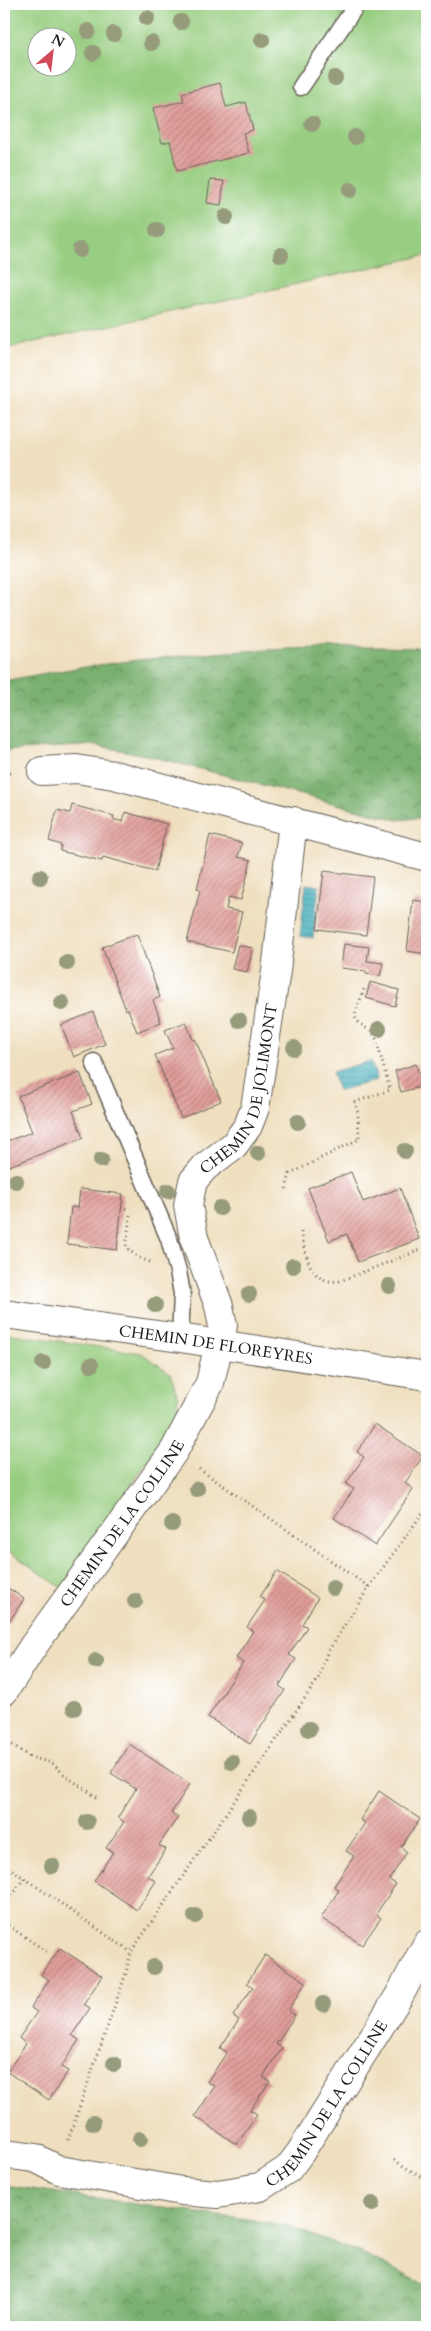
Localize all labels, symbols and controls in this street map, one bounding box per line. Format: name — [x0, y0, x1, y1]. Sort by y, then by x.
north arrow — [28, 28, 78, 78]
text: N — [48, 30, 68, 52]
street label: CHEMIN DE JOLIMONT — [195, 1002, 283, 1179]
street label: CHEMIN DE FLOREYRES — [117, 1320, 314, 1370]
street label: CHEMIN DE LA COLLINE — [55, 1436, 190, 1612]
street label: CHEMIN DE LA COLLINE — [261, 2016, 393, 2193]

